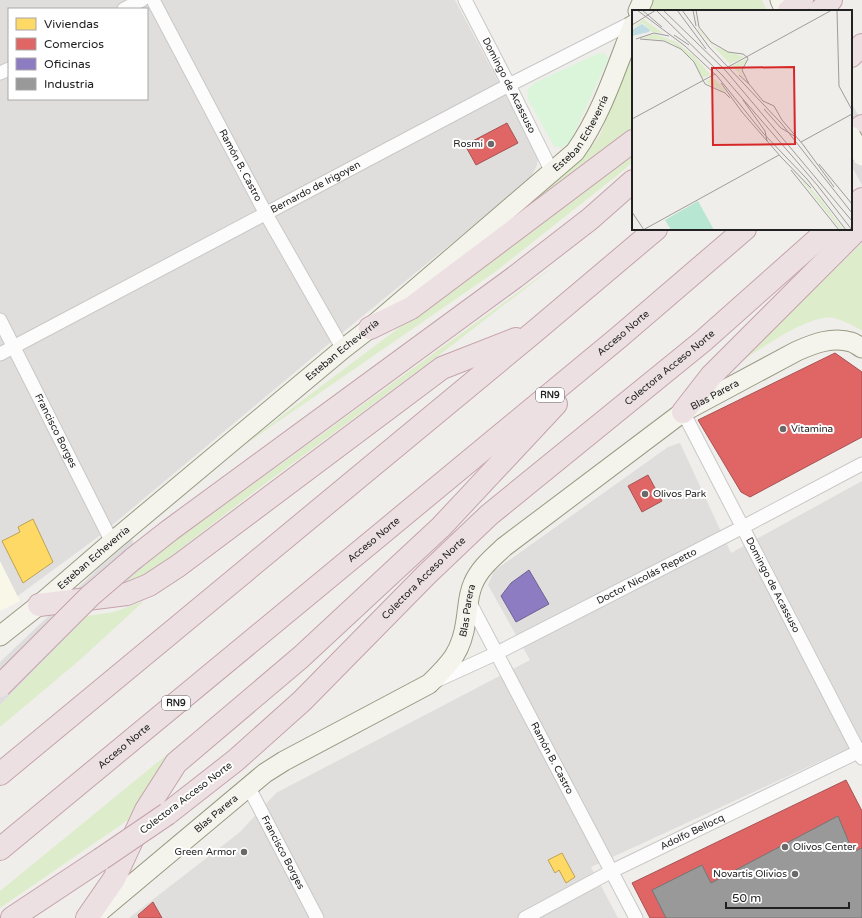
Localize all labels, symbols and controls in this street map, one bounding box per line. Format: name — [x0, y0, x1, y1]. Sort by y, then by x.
legend — [8, 8, 148, 100]
inset map — [632, 10, 852, 230]
text: Viviendas — [44, 17, 99, 31]
street label: Domingo de Acassuso — [479, 36, 538, 135]
text: Comercios — [44, 37, 104, 51]
text: Oficinas — [44, 57, 91, 71]
text: Industria — [44, 77, 94, 91]
street label: Esteban Echeverría — [550, 94, 611, 174]
street label: Ramón B. Castro — [216, 127, 264, 203]
place label: Rosmi — [453, 138, 483, 150]
marker: Rosmi — [486, 139, 496, 149]
street label: Bernardo de Irigoyen — [269, 159, 363, 216]
street label: Acceso Norte — [595, 308, 652, 359]
street label: Esteban Echeverría — [303, 317, 382, 384]
street label: Colectora Acceso Norte — [622, 327, 717, 408]
street label: Blas Parera — [688, 377, 741, 413]
road number: RN9 — [536, 388, 564, 402]
street label: Francisco Borges — [32, 392, 80, 470]
place label: Vitamina — [791, 423, 833, 435]
marker: Vitamina — [778, 424, 788, 434]
place label: Olivos Park — [653, 488, 707, 500]
marker: Olivos Park — [640, 489, 650, 499]
street label: Acceso Norte — [345, 515, 403, 565]
street label: Esteban Echeverría — [55, 524, 132, 592]
street label: Colectora Acceso Norte — [379, 534, 468, 622]
street label: Domingo de Acassuso — [743, 535, 802, 635]
street label: Doctor Nicolás Repetto — [595, 546, 699, 607]
street label: Blas Parera — [457, 582, 478, 638]
road number: RN9 — [162, 696, 190, 710]
street label: Ramón B. Castro — [528, 720, 576, 796]
street label: Acceso Norte — [95, 721, 153, 772]
street label: Colectora Acceso Norte — [137, 759, 235, 837]
street label: Blas Parera — [192, 792, 240, 836]
street label: Adolfo Bellocq — [658, 812, 726, 853]
street label: Francisco Borges — [259, 814, 307, 892]
place label: Olivos Center — [793, 841, 857, 853]
marker: Olivos Center — [780, 842, 790, 852]
place label: Green Armor — [174, 846, 236, 858]
marker: Green Armor — [239, 847, 249, 857]
place label: Novartis Olivios — [713, 868, 787, 880]
marker: Novartis Olivios — [790, 869, 800, 879]
scale bar — [726, 884, 849, 910]
text: 50 m — [732, 891, 761, 905]

